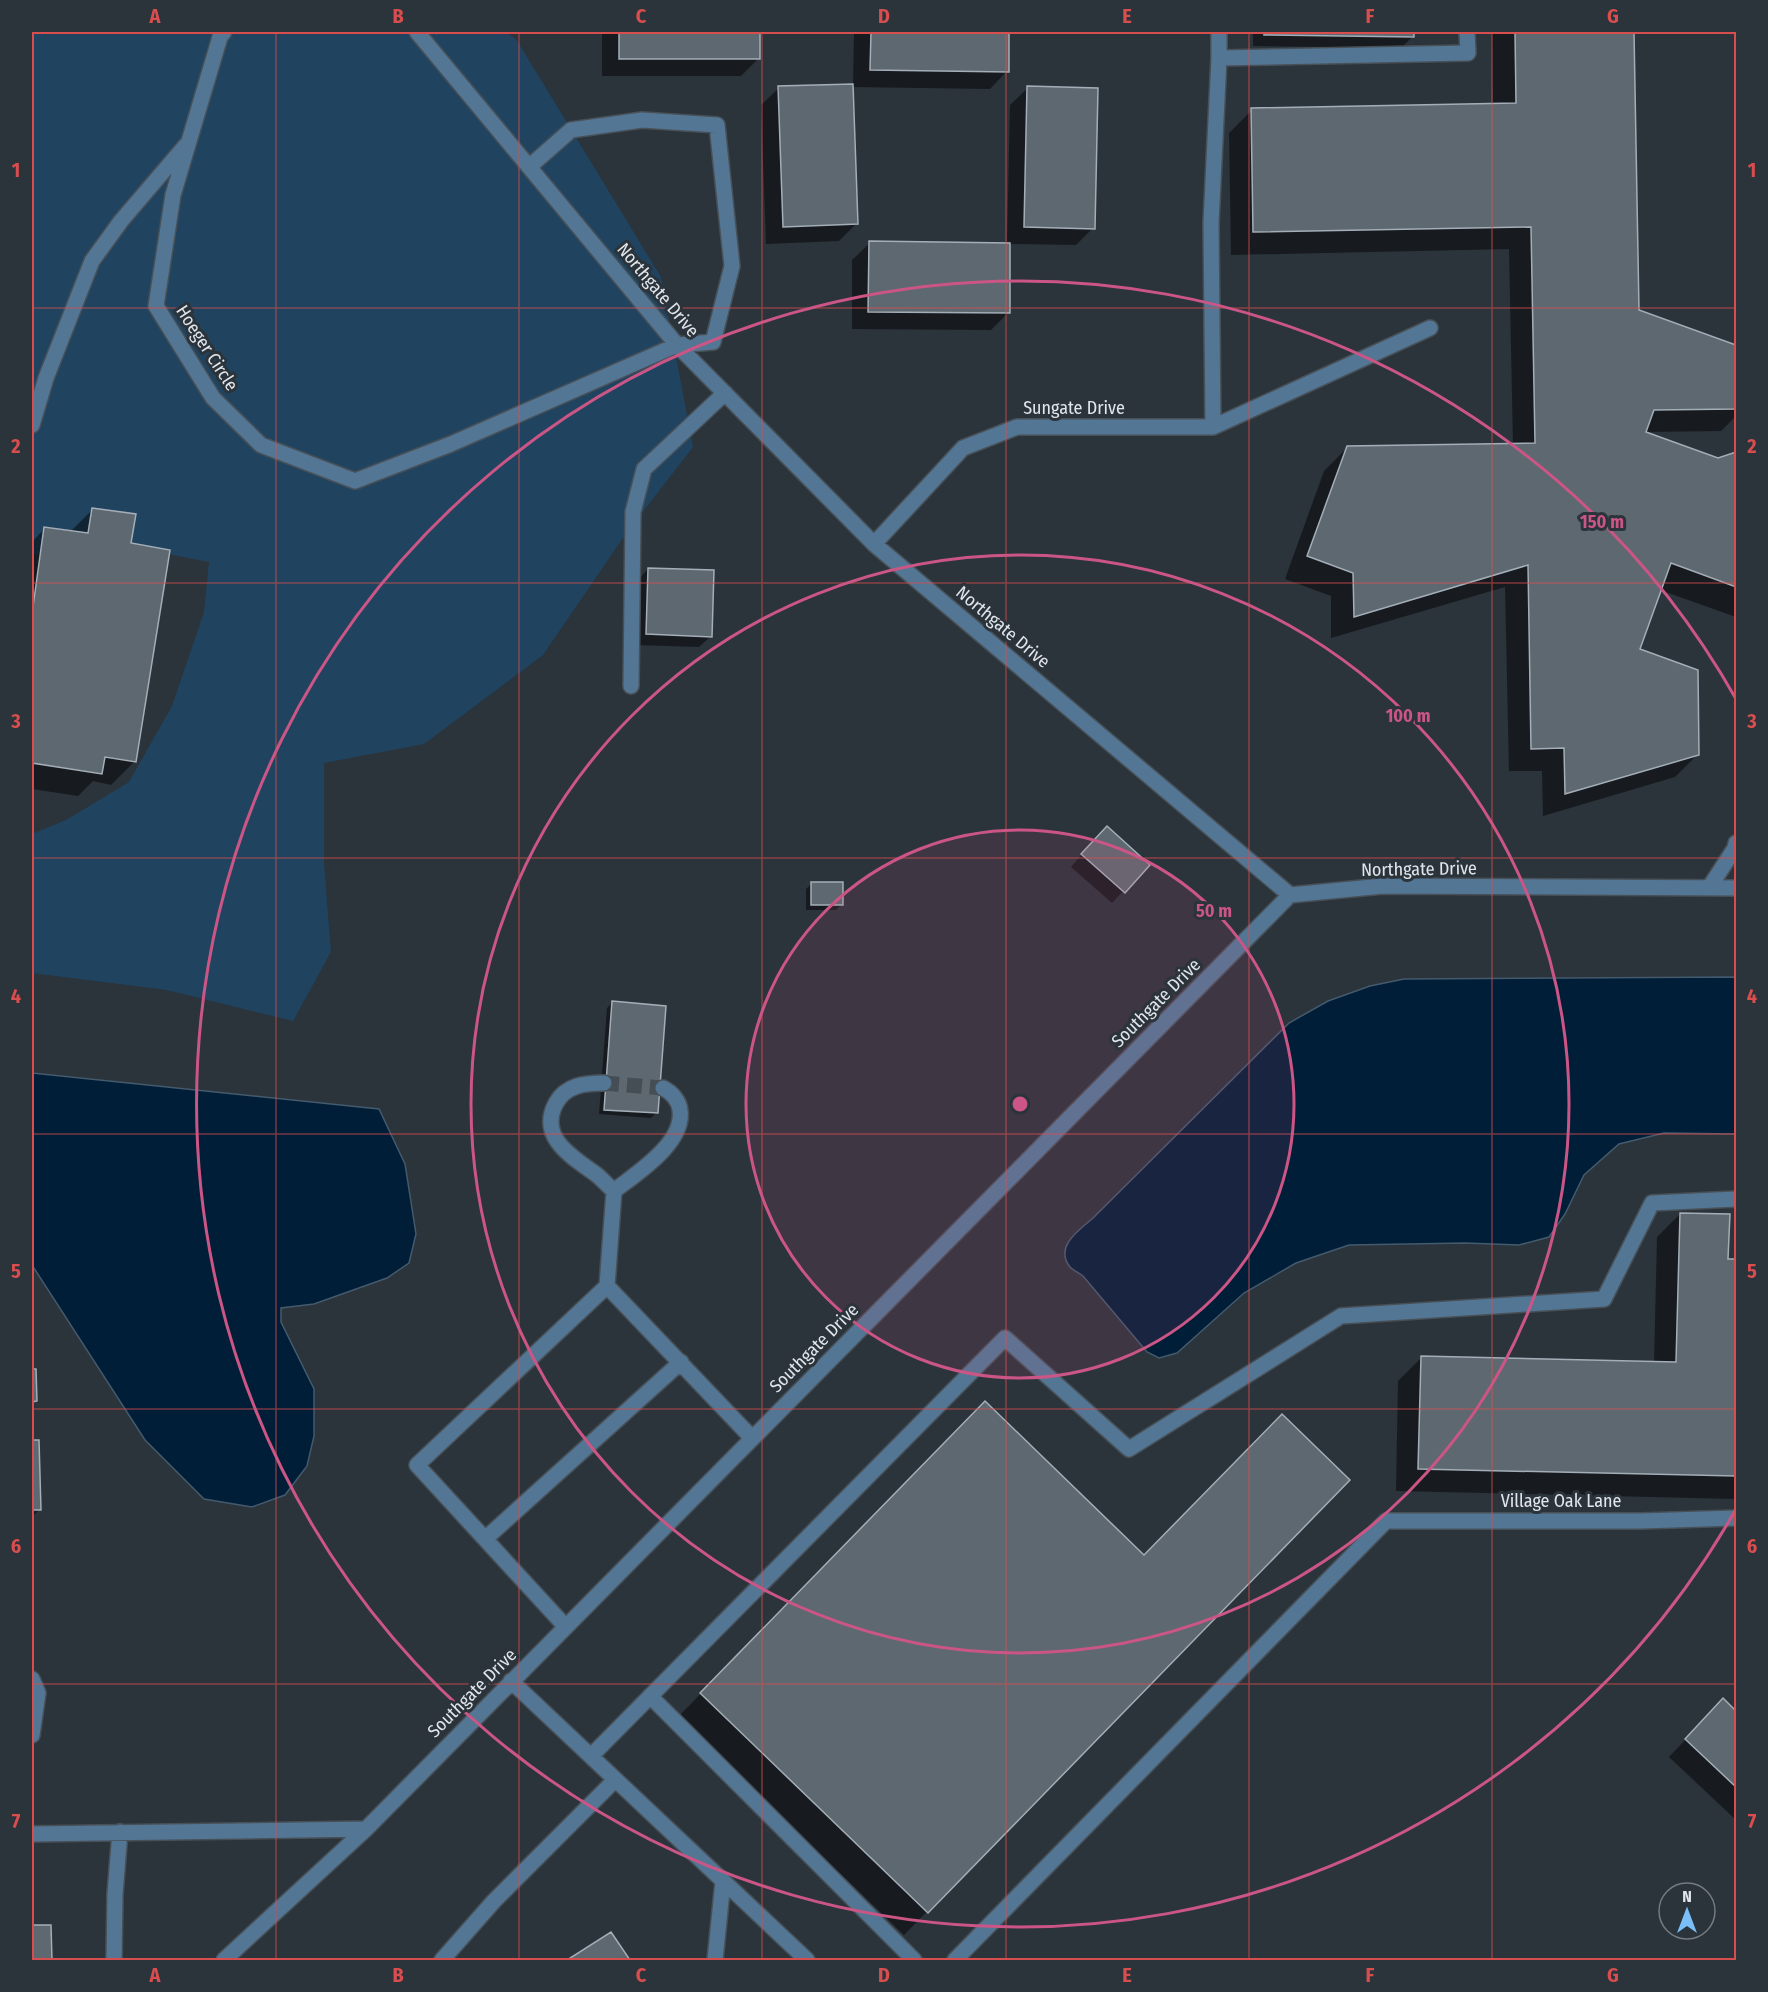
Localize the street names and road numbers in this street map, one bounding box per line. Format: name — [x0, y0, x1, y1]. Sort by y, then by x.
street label: Northgate Drive — [612, 239, 704, 342]
street label: Hoeger Circle — [171, 301, 243, 395]
street label: Sungate Drive — [1023, 397, 1125, 419]
street label: Northgate Drive — [952, 581, 1055, 673]
street label: Northgate Drive — [1361, 857, 1477, 881]
street label: Southgate Drive — [1107, 954, 1205, 1052]
street label: Southgate Drive — [765, 1299, 863, 1397]
street label: Village Oak Lane — [1501, 1490, 1621, 1512]
street label: Southgate Drive — [423, 1644, 521, 1742]

